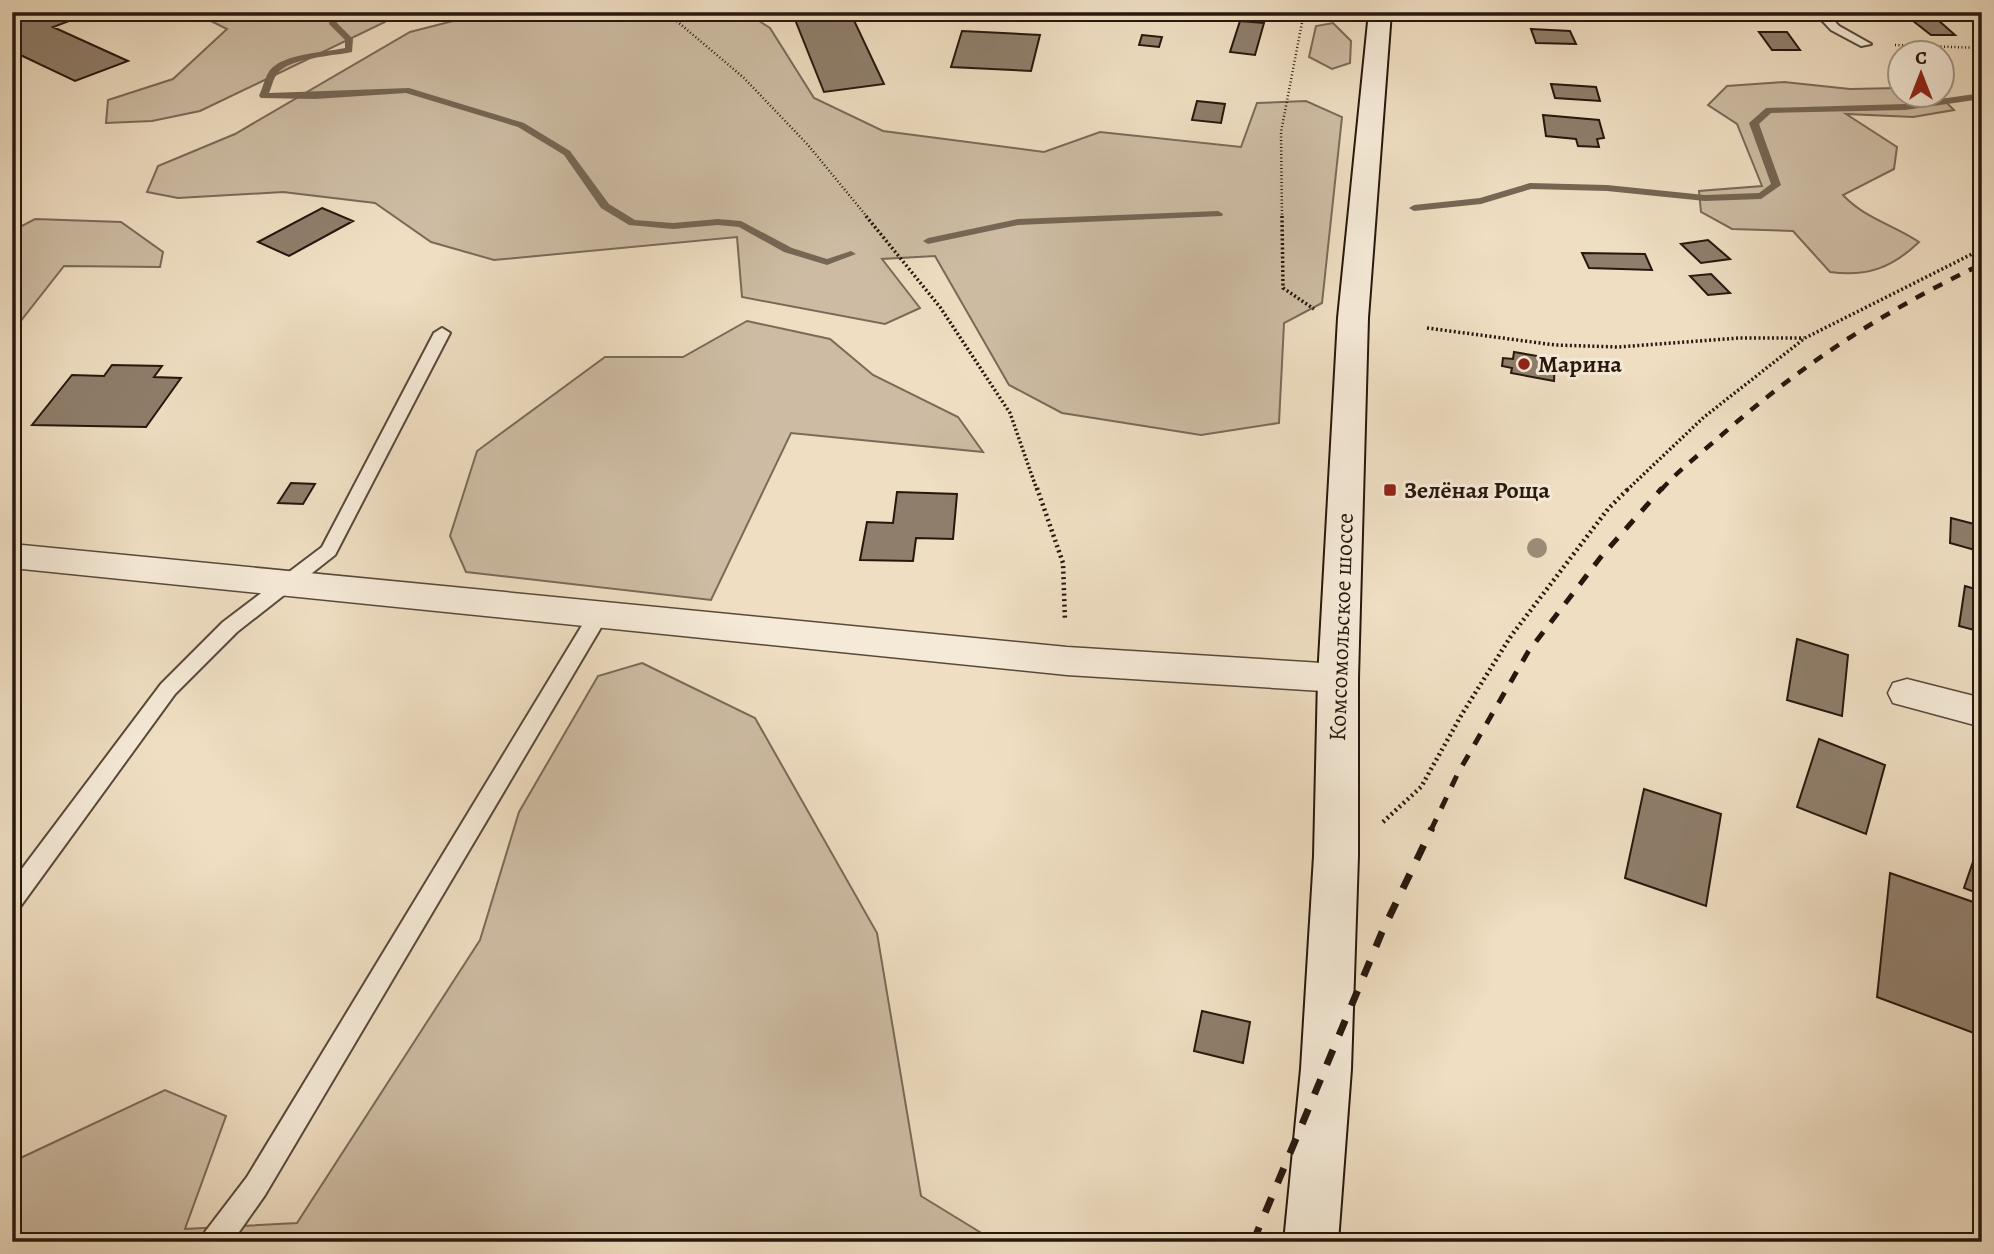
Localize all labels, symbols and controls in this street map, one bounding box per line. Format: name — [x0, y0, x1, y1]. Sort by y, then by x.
north arrow — [1885, 38, 1955, 108]
text: С — [1915, 45, 1927, 71]
place label: Марина — [1538, 348, 1623, 380]
marker: Марина — [1516, 356, 1532, 372]
place label: Зелёная Роща — [1404, 474, 1551, 506]
marker: Зелёная Роща — [1382, 482, 1398, 498]
street label: Комсомольское шоссе — [1321, 512, 1361, 742]

